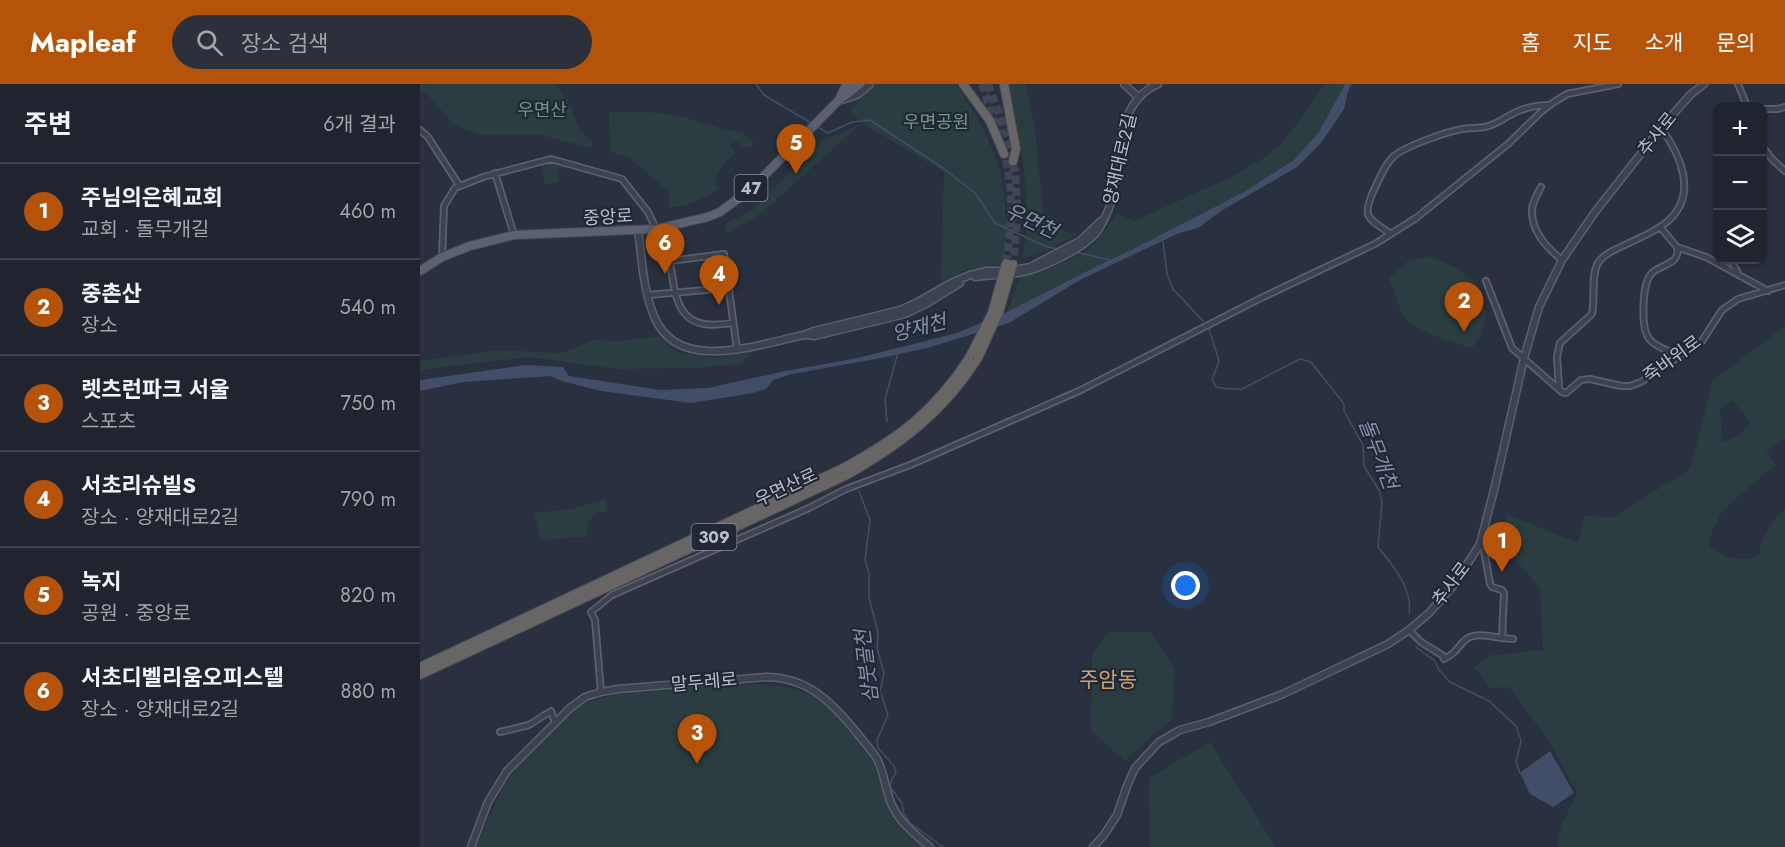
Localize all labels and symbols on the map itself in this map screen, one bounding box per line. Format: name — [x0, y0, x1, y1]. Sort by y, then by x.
park label: 우면산 — [517, 97, 567, 123]
street label: 추사로 — [1631, 107, 1683, 161]
park label: 우면공원 — [903, 109, 969, 135]
street label: 양재대로2길 — [1097, 111, 1143, 207]
pin: 5 — [776, 124, 815, 174]
road number: 47 — [734, 175, 768, 201]
water label: 우면천 — [1000, 196, 1064, 247]
street label: 중앙로 — [583, 203, 633, 231]
pin: 6 — [646, 224, 684, 274]
pin: 4 — [700, 256, 738, 305]
pin: 2 — [1444, 282, 1484, 332]
water label: 양재천 — [889, 307, 952, 349]
street label: 죽바위로 — [1638, 329, 1706, 389]
water label: 돌무개천 — [1351, 414, 1406, 496]
street label: 우면산로 — [750, 461, 822, 513]
pin: 1 — [1482, 522, 1522, 572]
road number: 309 — [692, 524, 736, 550]
street label: 추사로 — [1426, 556, 1476, 612]
your location — [1171, 571, 1200, 600]
water label: 삼붓골천 — [848, 625, 886, 704]
district label: 주암동 — [1079, 665, 1137, 695]
street label: 말두레로 — [670, 666, 738, 698]
pin: 3 — [678, 714, 716, 764]

